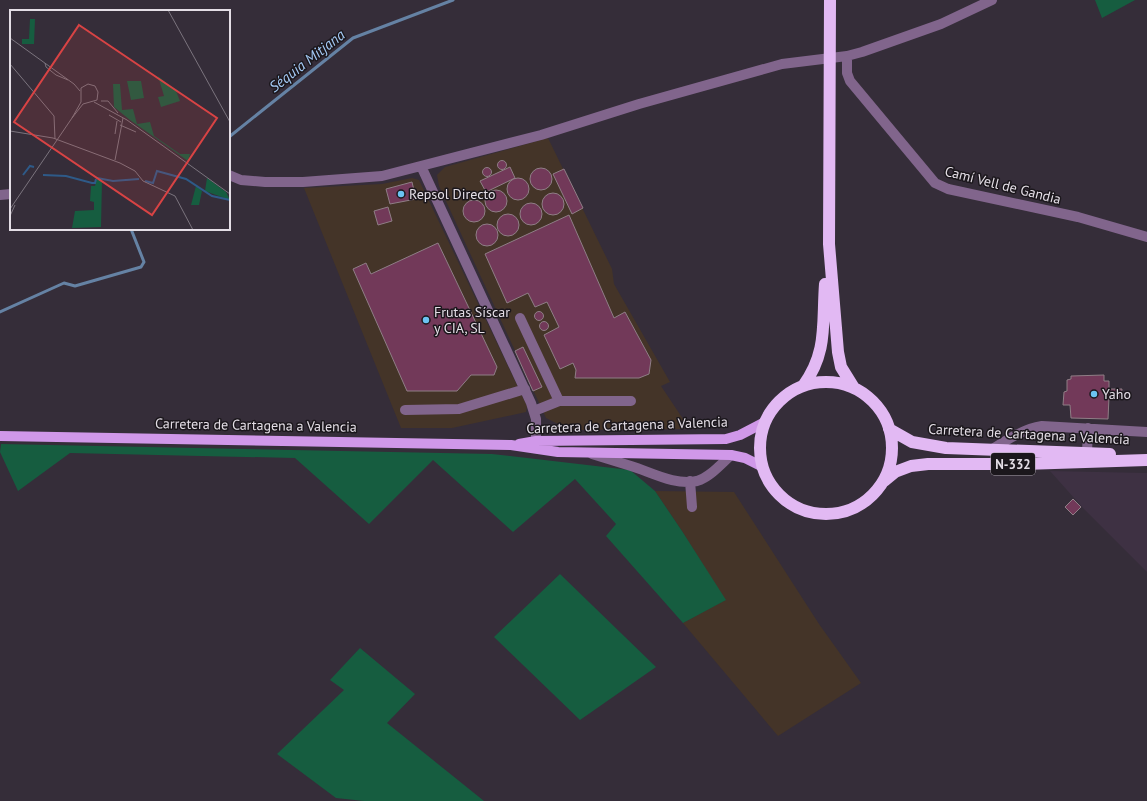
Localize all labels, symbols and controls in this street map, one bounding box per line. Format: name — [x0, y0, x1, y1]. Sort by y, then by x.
inset map — [10, 10, 230, 230]
water label: Séquia Mitjana — [265, 25, 349, 96]
street label: Camí Vell de Gandia — [943, 162, 1063, 208]
place label: Repsol Directo — [409, 185, 496, 203]
marker: Repsol Directo — [396, 189, 406, 199]
place label: Frutas Síscar y CIA, SL — [434, 303, 510, 337]
marker: Frutas Síscar y CIA, SL — [421, 315, 431, 325]
place label: Yaho — [1102, 385, 1131, 403]
marker: Yaho — [1089, 389, 1099, 399]
street label: Carretera de Cartagena a Valencia — [526, 412, 728, 438]
street label: Carretera de Cartagena a Valencia — [155, 414, 357, 436]
street label: Carretera de Cartagena a Valencia — [928, 420, 1130, 448]
road number: N-332 — [991, 453, 1035, 475]

